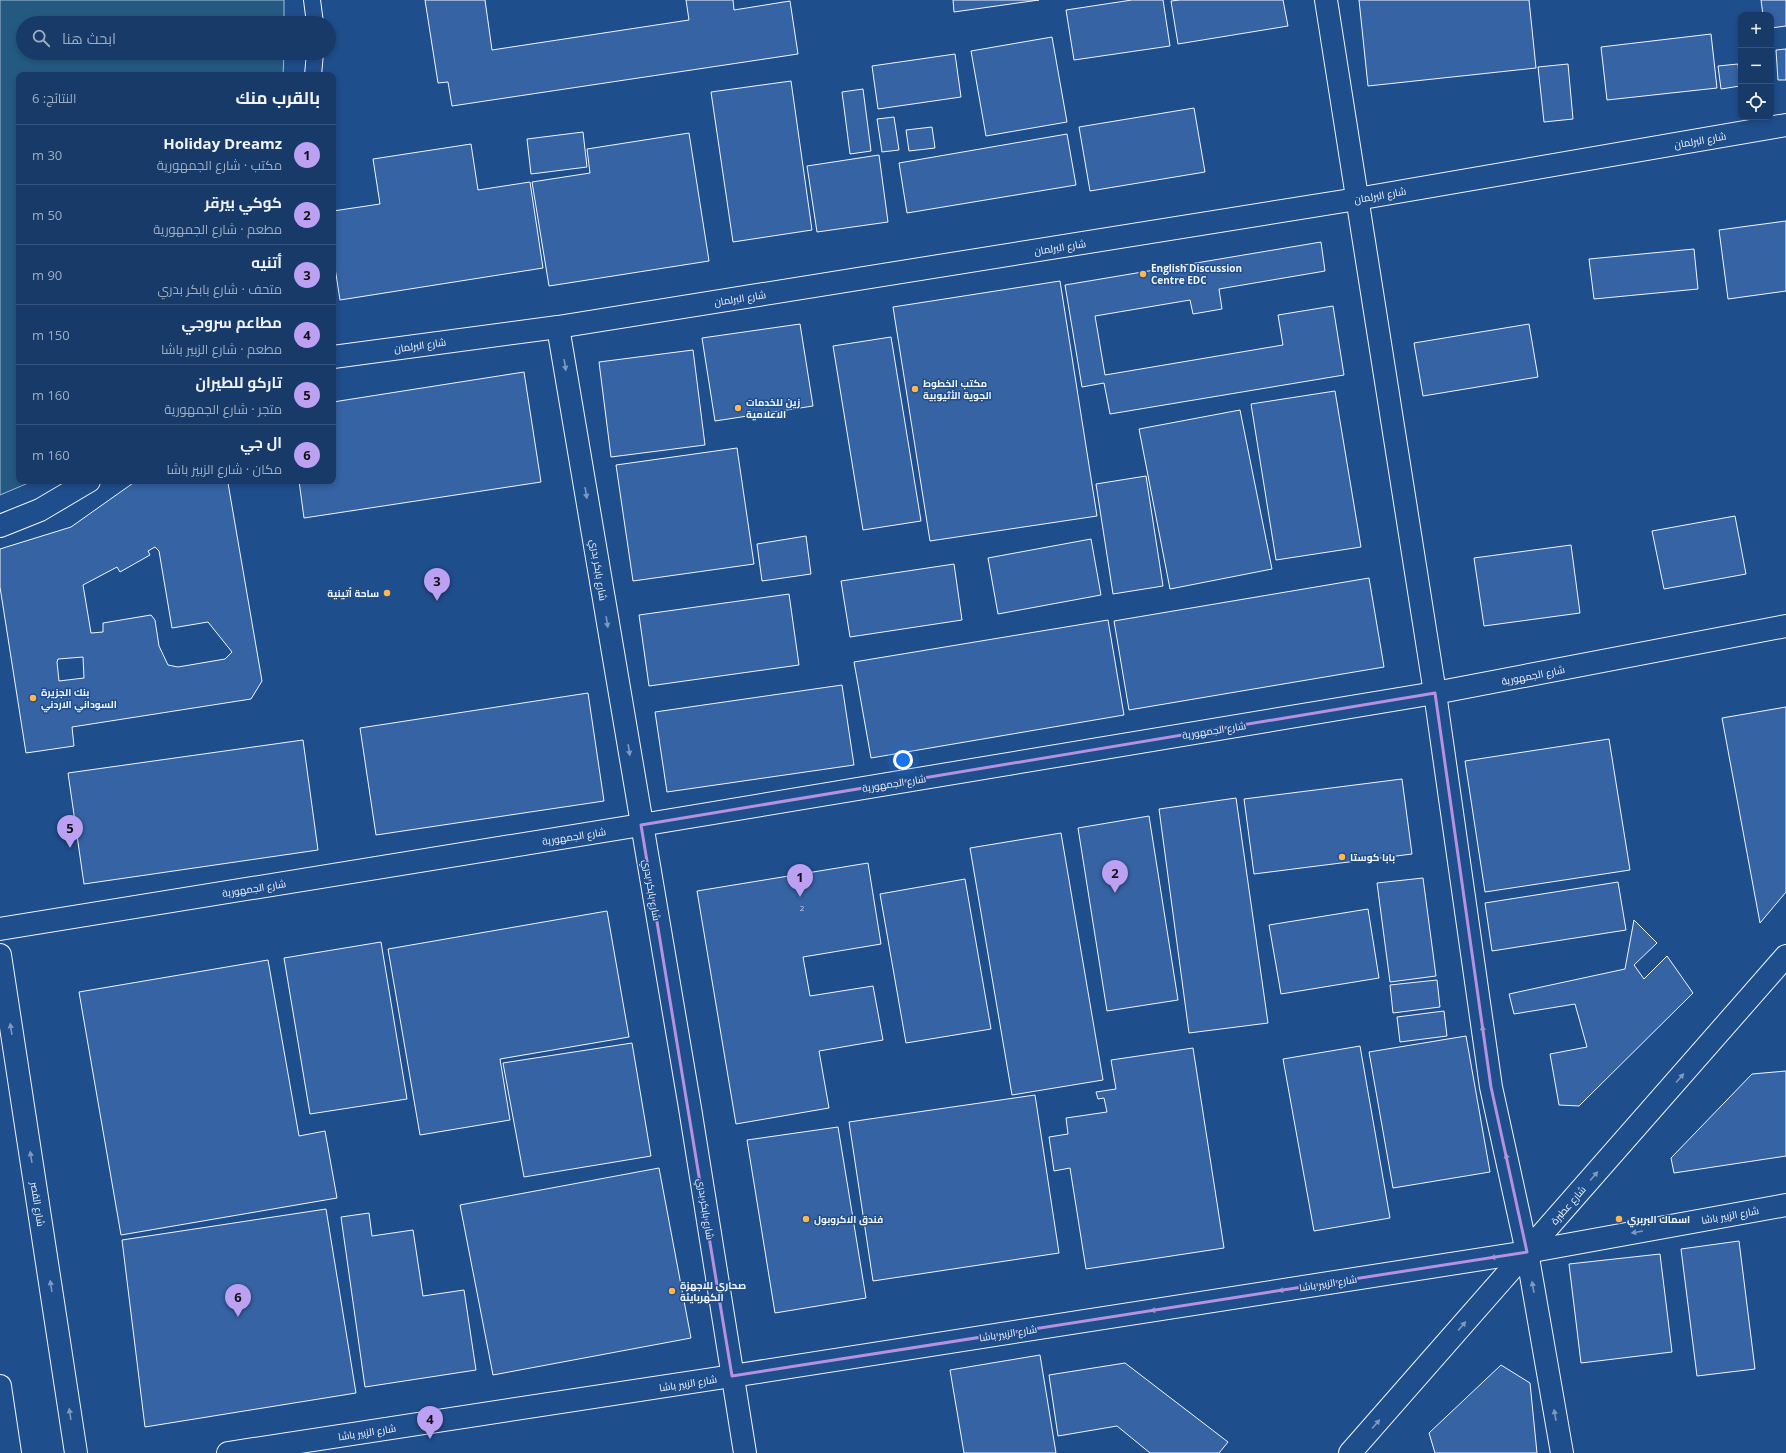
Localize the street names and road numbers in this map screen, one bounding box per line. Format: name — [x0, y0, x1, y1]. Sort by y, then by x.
street label: شارع البرلمان — [1673, 129, 1727, 151]
street label: شارع البرلمان — [1353, 184, 1407, 206]
street label: شارع البرلمان — [1033, 236, 1087, 258]
street label: شارع البرلمان — [713, 287, 767, 309]
street label: شارع البرلمان — [393, 334, 447, 356]
street label: شارع بابكر بدري — [586, 538, 611, 602]
street label: شارع الجمهورية — [1500, 662, 1566, 688]
street label: شارع الجمهورية — [1181, 718, 1247, 742]
street label: شارع الجمهورية — [861, 771, 927, 795]
street label: شارع الجمهورية — [541, 824, 607, 848]
street label: شارع بابكر بدري — [639, 858, 664, 922]
street label: شارع الجمهورية — [221, 876, 287, 900]
street label: شارع بابكر بدري — [693, 1177, 718, 1241]
street label: شارع القصر — [27, 1180, 48, 1227]
street label: شارع عطبرة — [1547, 1183, 1589, 1227]
street label: شارع الزبير باشا — [1700, 1203, 1760, 1227]
street label: شارع الزبير باشا — [1298, 1272, 1358, 1294]
street label: شارع الزبير باشا — [978, 1322, 1038, 1344]
street label: شارع الزبير باشا — [658, 1372, 718, 1394]
street label: شارع الزبير باشا — [337, 1421, 397, 1443]

